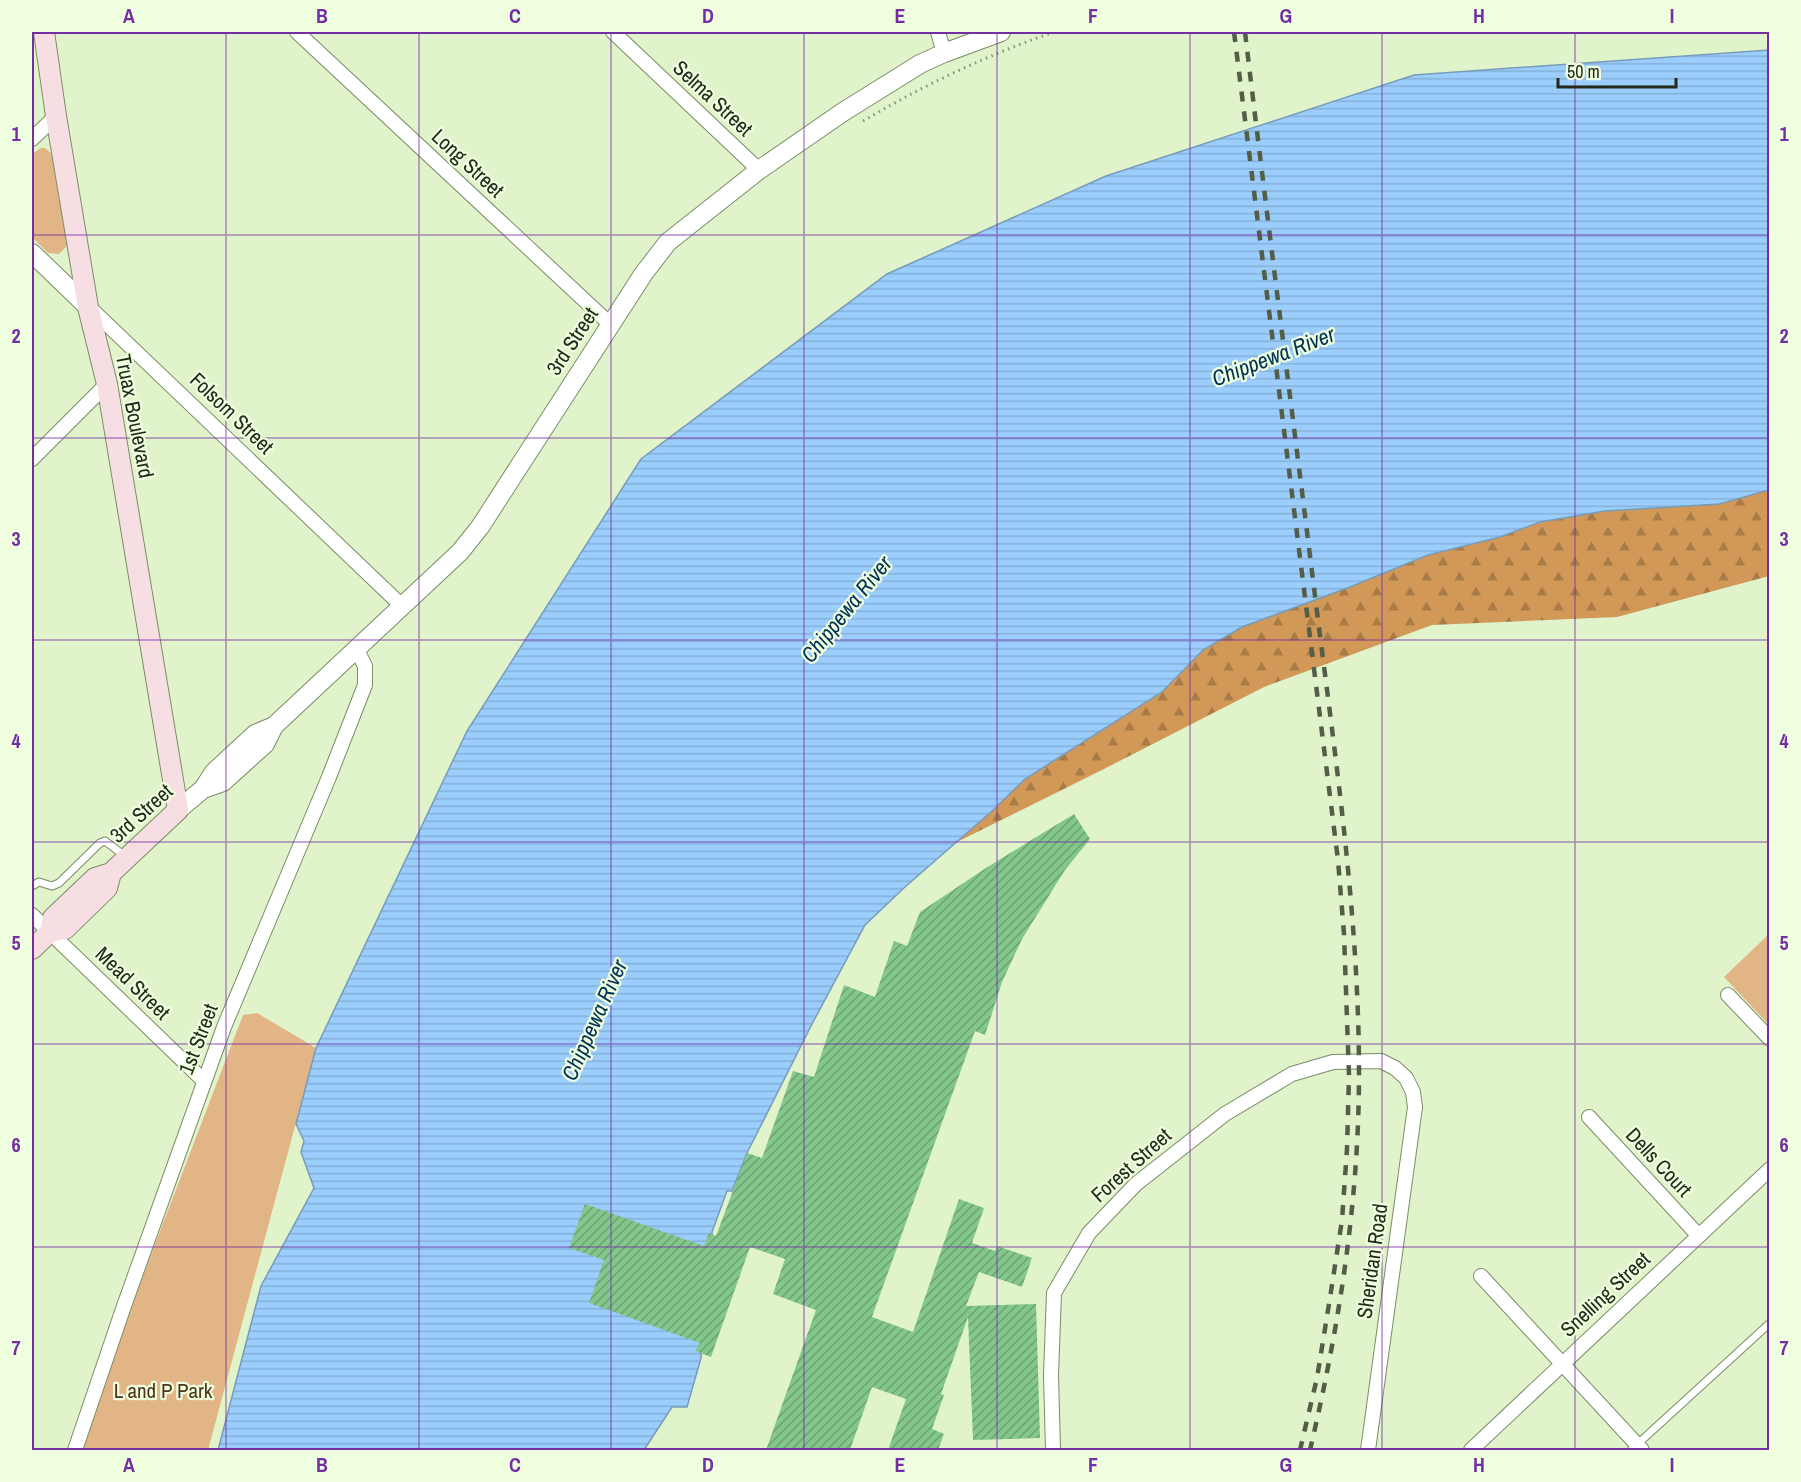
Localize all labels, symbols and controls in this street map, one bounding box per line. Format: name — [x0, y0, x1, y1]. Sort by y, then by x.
text: A — [123, 2, 135, 29]
text: B — [316, 2, 328, 29]
text: C — [509, 2, 521, 29]
text: D — [702, 2, 714, 29]
text: E — [895, 2, 906, 29]
text: F — [1088, 2, 1098, 29]
text: G — [1280, 2, 1292, 29]
text: H — [1473, 2, 1485, 29]
text: I — [1670, 2, 1674, 29]
scale bar — [1558, 51, 1676, 89]
street label: Selma Street — [667, 53, 759, 143]
text: 50 m — [1567, 59, 1600, 84]
text: 1 — [11, 120, 21, 147]
text: 1 — [1779, 120, 1789, 147]
street label: Long Street — [426, 122, 511, 204]
street label: 3rd Street — [539, 301, 605, 381]
water label: Chippewa River — [1207, 318, 1340, 393]
text: 2 — [11, 322, 21, 349]
text: 2 — [1779, 322, 1789, 349]
street label: Truax Boulevard — [109, 352, 161, 480]
street label: Folsom Street — [184, 366, 280, 461]
text: 3 — [11, 525, 21, 552]
text: 3 — [1779, 525, 1789, 552]
water label: Chippewa River — [794, 549, 899, 669]
text: 4 — [11, 727, 21, 754]
text: 4 — [1779, 727, 1789, 754]
street label: 3rd Street — [103, 777, 179, 849]
text: 5 — [11, 929, 21, 956]
text: 5 — [1779, 929, 1789, 956]
street label: Mead Street — [89, 940, 177, 1026]
water label: Chippewa River — [554, 954, 634, 1085]
street label: 1st Street — [171, 999, 225, 1079]
street label: Forest Street — [1085, 1121, 1178, 1209]
street label: Dells Court — [1619, 1121, 1699, 1203]
text: 6 — [11, 1131, 21, 1158]
text: 6 — [1779, 1131, 1789, 1158]
street label: Sheridan Road — [1350, 1202, 1394, 1320]
street label: Snelling Street — [1554, 1245, 1656, 1343]
text: 7 — [11, 1334, 21, 1361]
text: 7 — [1779, 1334, 1789, 1361]
park label: L and P Park — [114, 1376, 213, 1405]
text: A — [123, 1451, 135, 1478]
text: B — [316, 1451, 328, 1478]
text: C — [509, 1451, 521, 1478]
text: D — [702, 1451, 714, 1478]
text: E — [895, 1451, 906, 1478]
text: F — [1088, 1451, 1098, 1478]
text: G — [1280, 1451, 1292, 1478]
text: H — [1473, 1451, 1485, 1478]
text: I — [1670, 1451, 1674, 1478]

